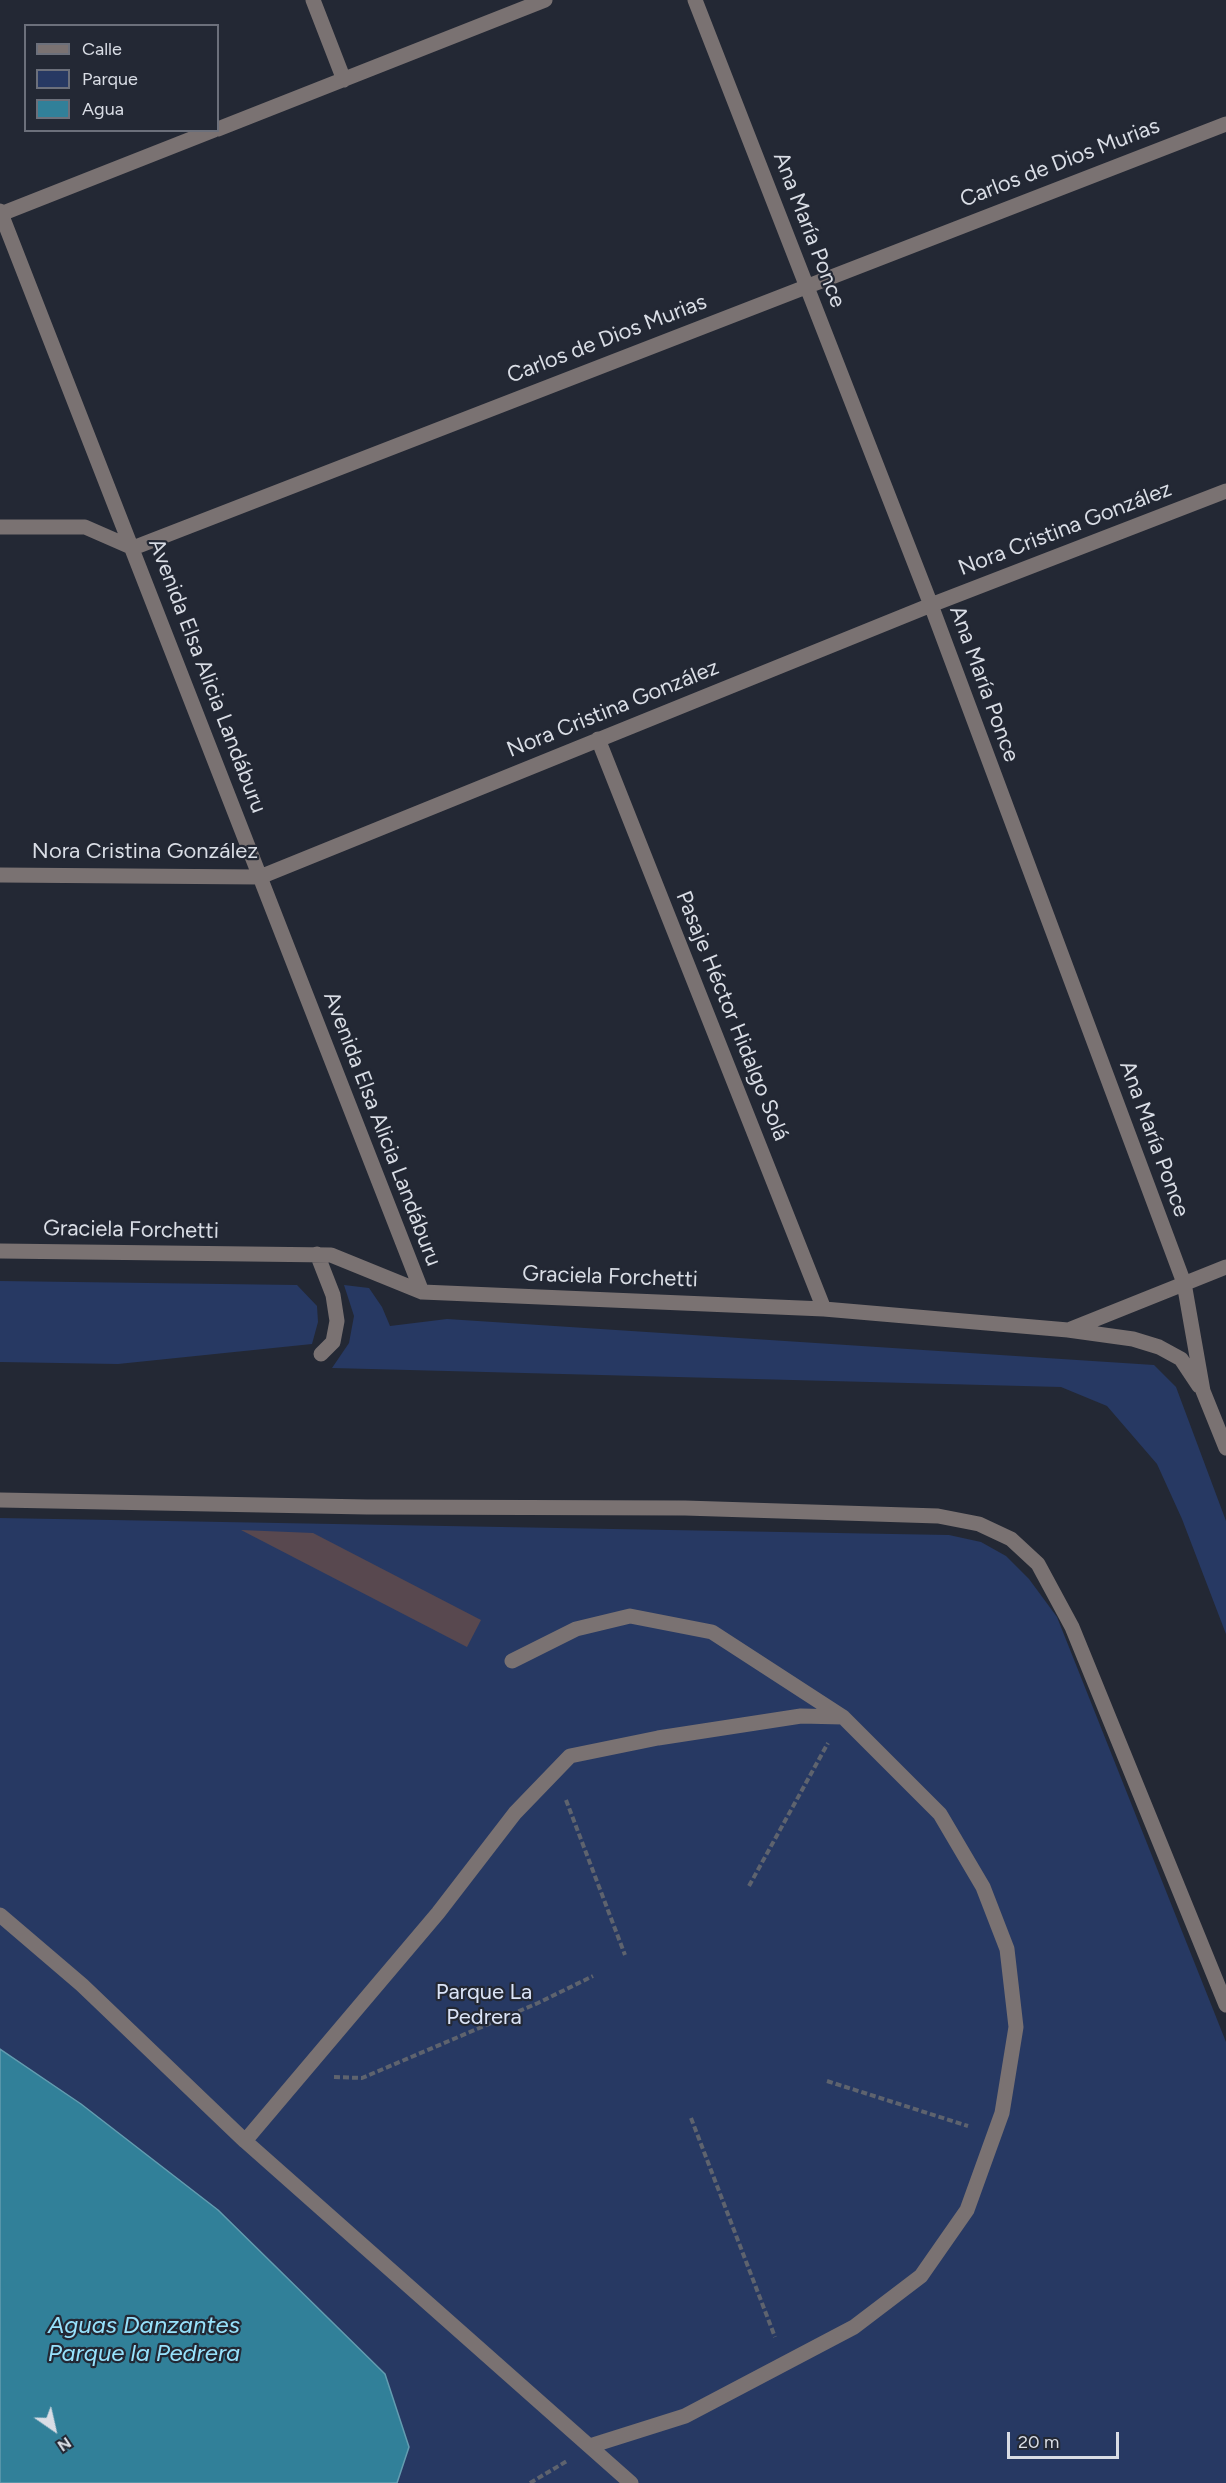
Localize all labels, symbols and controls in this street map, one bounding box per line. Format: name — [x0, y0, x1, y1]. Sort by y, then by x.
legend — [24, 24, 219, 132]
text: Calle — [82, 38, 122, 60]
text: Parque — [82, 68, 138, 90]
text: Agua — [82, 98, 124, 120]
street label: Carlos de Dios Murias — [956, 113, 1164, 213]
street label: Ana María Ponce — [767, 149, 851, 311]
street label: Carlos de Dios Murias — [503, 289, 711, 389]
street label: Nora Cristina González — [955, 476, 1175, 582]
street label: Avenida Elsa Alicia Landáburu — [142, 535, 272, 817]
street label: Ana María Ponce — [943, 602, 1025, 766]
street label: Nora Cristina González — [503, 654, 723, 764]
street label: Nora Cristina González — [32, 839, 258, 865]
street label: Pasaje Héctor Hidalgo Solá — [670, 887, 794, 1145]
street label: Avenida Elsa Alicia Landáburu — [317, 988, 447, 1270]
street label: Ana María Ponce — [1113, 1057, 1195, 1221]
street label: Graciela Forchetti — [43, 1215, 219, 1245]
street label: Graciela Forchetti — [522, 1261, 698, 1293]
park label: Parque La Pedrera — [436, 1980, 532, 2032]
water label: Aguas Danzantes Parque la Pedrera — [48, 2312, 240, 2368]
north arrow — [24, 2399, 84, 2459]
scale bar — [1010, 2420, 1122, 2458]
text: 20 m — [1018, 2431, 1059, 2453]
text: N — [54, 2433, 75, 2456]

